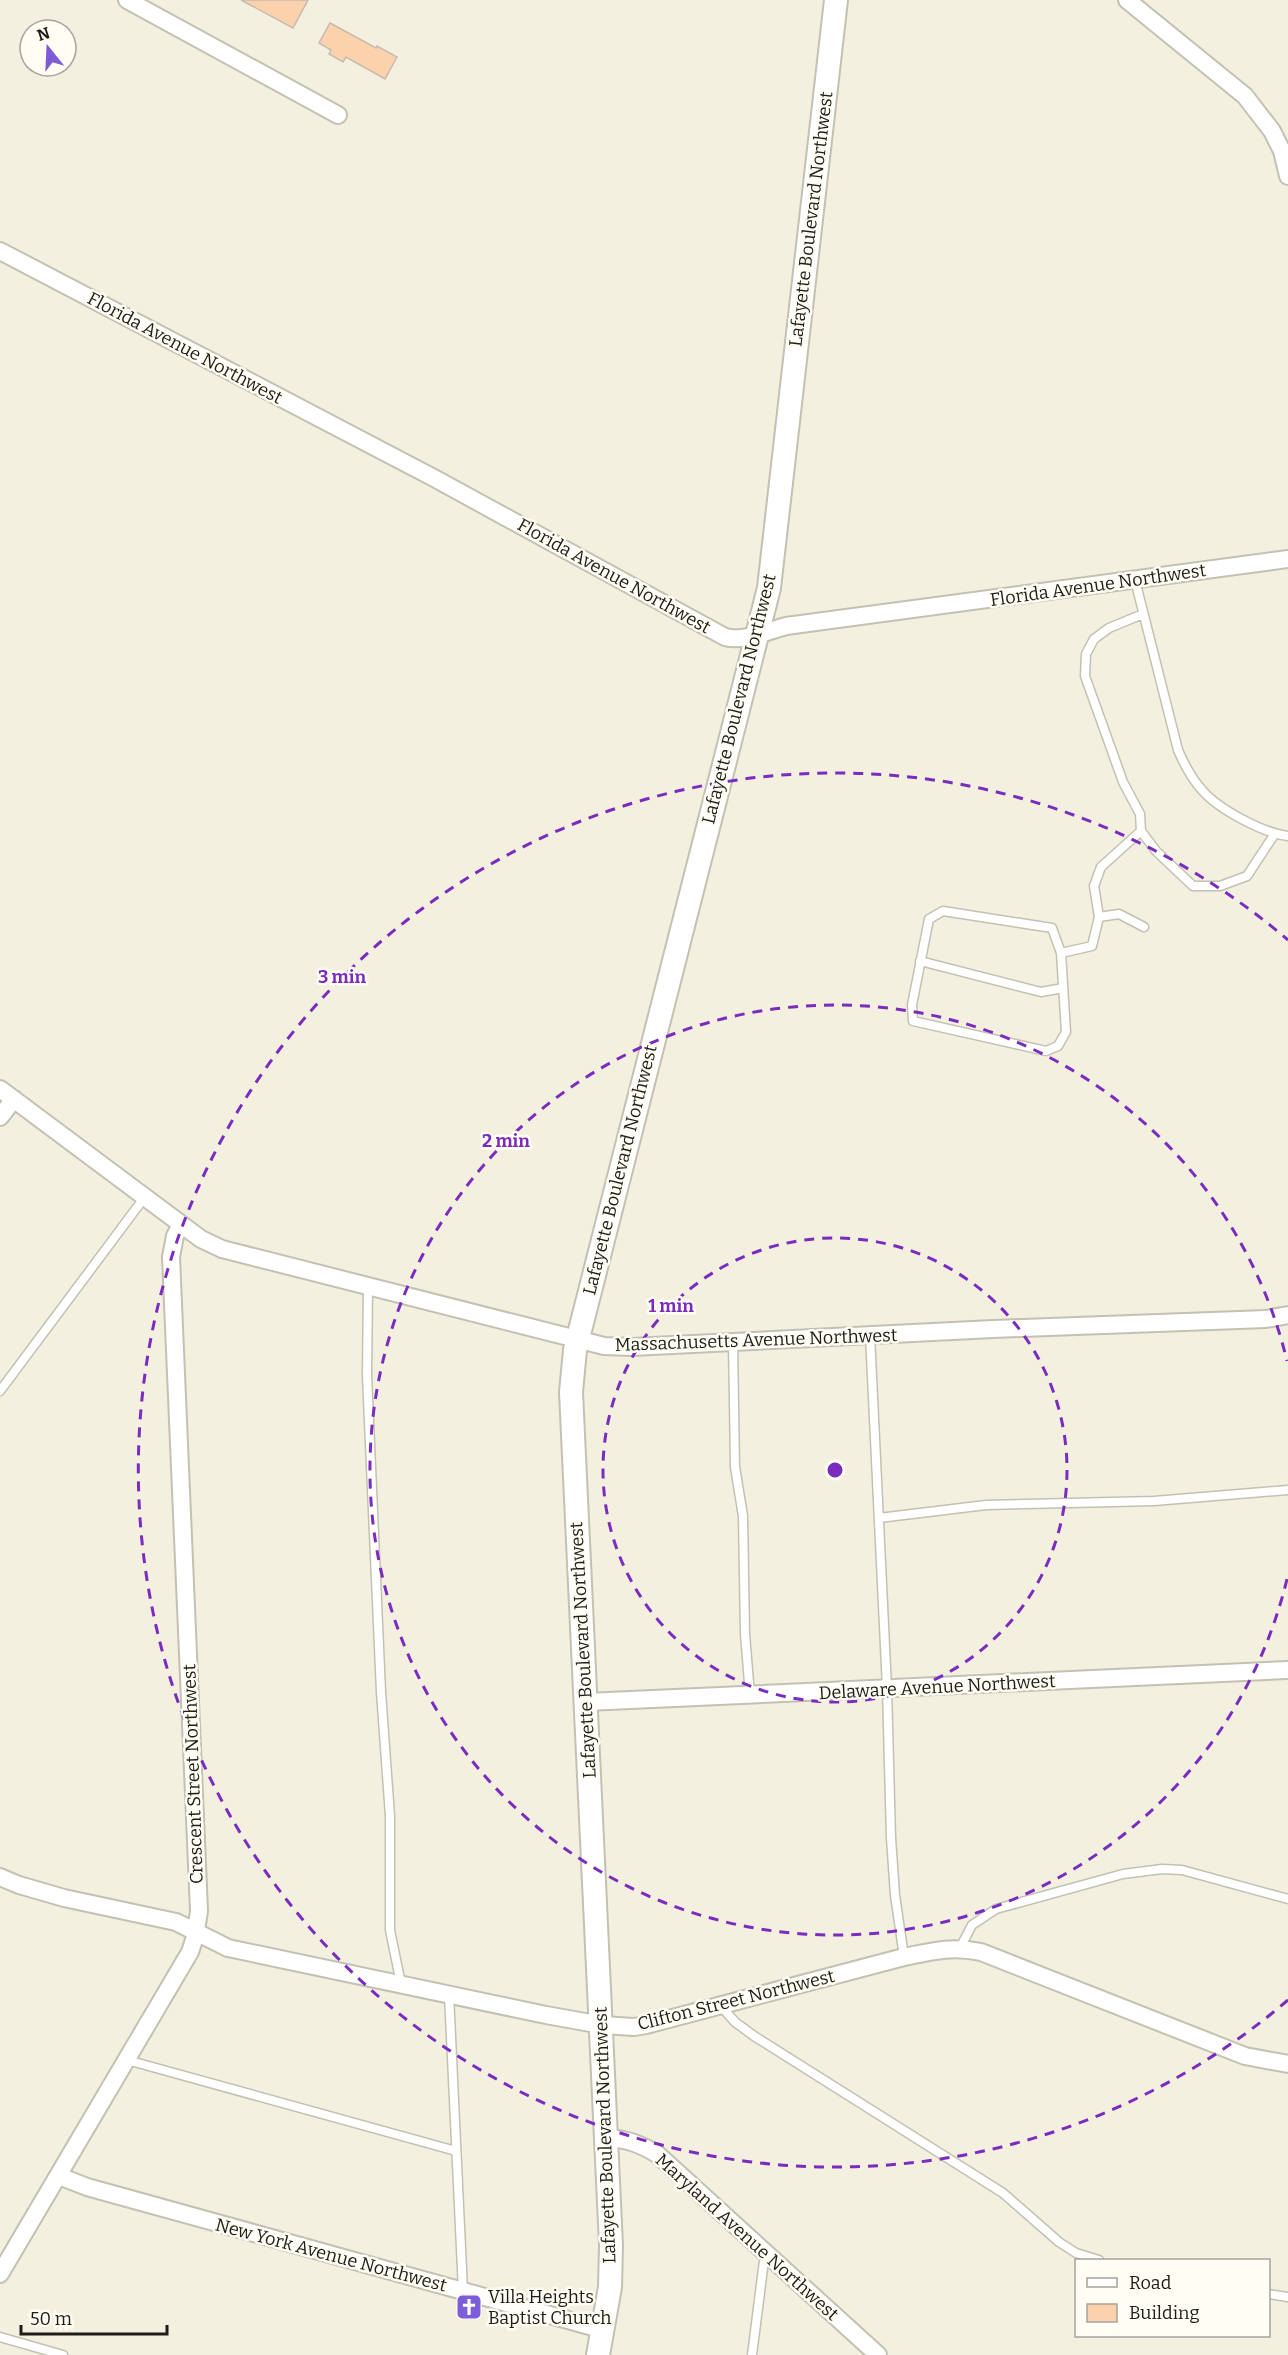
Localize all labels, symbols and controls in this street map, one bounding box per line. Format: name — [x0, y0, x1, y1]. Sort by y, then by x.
north arrow — [18, 18, 78, 78]
text: N — [35, 23, 52, 45]
street label: Lafayette Boulevard Northwest — [784, 90, 838, 348]
street label: Florida Avenue Northwest — [84, 287, 287, 409]
street label: Florida Avenue Northwest — [513, 514, 715, 639]
street label: Florida Avenue Northwest — [989, 559, 1208, 611]
street label: Lafayette Boulevard Northwest — [697, 571, 781, 826]
text: 3 min — [318, 966, 366, 988]
street label: Lafayette Boulevard Northwest — [578, 1042, 662, 1297]
text: 2 min — [482, 1130, 530, 1152]
text: 1 min — [648, 1295, 694, 1317]
street label: Massachusetts Avenue Northwest — [614, 1324, 898, 1356]
centre of rings — [825, 1460, 845, 1480]
street label: Lafayette Boulevard Northwest — [565, 1521, 601, 1779]
street label: Crescent Street Northwest — [178, 1663, 208, 1884]
street label: Delaware Avenue Northwest — [818, 1670, 1056, 1704]
street label: Clifton Street Northwest — [635, 1965, 837, 2035]
street label: Lafayette Boulevard Northwest — [590, 2006, 620, 2264]
street label: Maryland Avenue Northwest — [651, 2149, 843, 2325]
street label: New York Avenue Northwest — [213, 2213, 450, 2297]
legend — [1075, 2259, 1270, 2337]
text: Road — [1129, 2272, 1172, 2294]
place label: Villa Heights Baptist Church — [488, 2286, 611, 2329]
church icon: Villa Heights Baptist Church — [454, 2292, 484, 2322]
scale bar — [21, 2298, 166, 2336]
text: Building — [1129, 2302, 1200, 2324]
text: 50 m — [30, 2308, 72, 2330]

